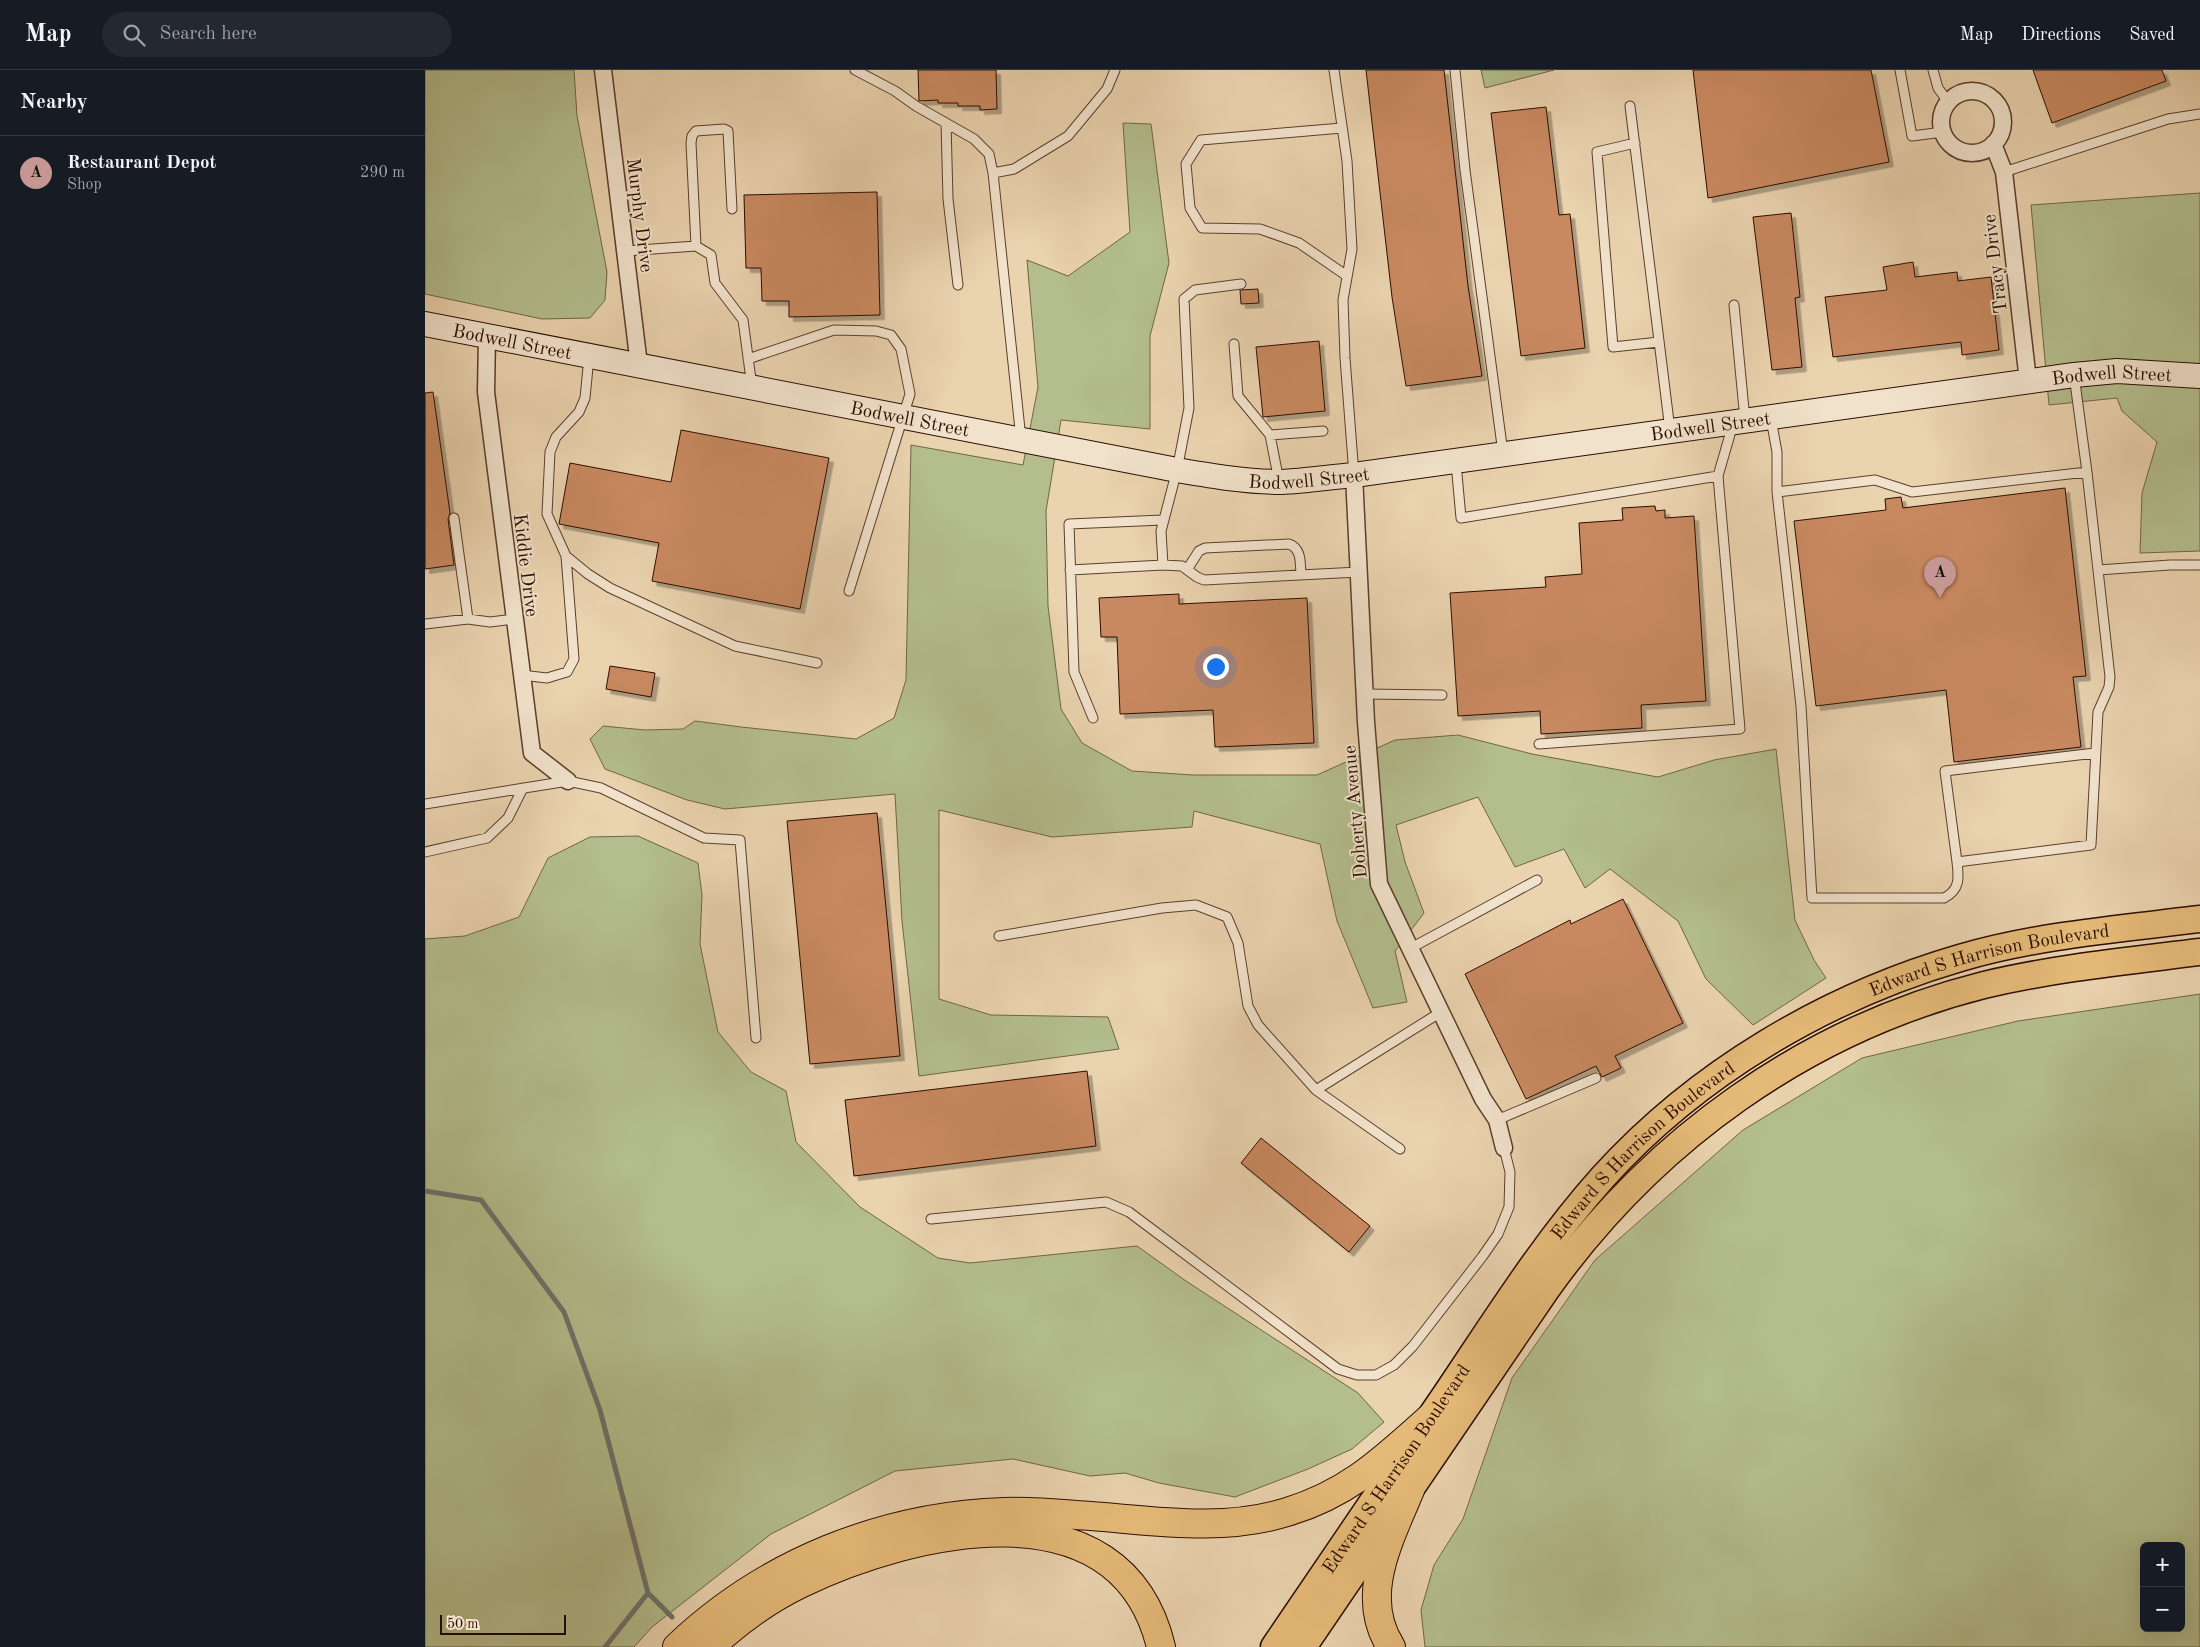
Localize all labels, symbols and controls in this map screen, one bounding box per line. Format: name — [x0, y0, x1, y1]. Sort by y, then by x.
search box — [102, 12, 452, 57]
icon: search — [120, 21, 148, 49]
text: Map — [25, 23, 72, 47]
text: Search here — [160, 25, 257, 44]
text: Map — [1960, 26, 1993, 44]
text: Directions — [2021, 26, 2101, 44]
text: Saved — [2129, 26, 2175, 44]
text: Nearby — [20, 92, 88, 113]
text: Restaurant Depot — [67, 154, 216, 173]
street label: Murphy Drive — [622, 157, 655, 274]
text: A — [30, 165, 42, 181]
text: 290 m — [360, 165, 405, 181]
text: Shop — [67, 177, 102, 193]
street label: Tracy Drive — [1981, 213, 2012, 315]
street label: Bodwell Street — [451, 323, 573, 364]
street label: Bodwell Street — [2051, 364, 2173, 390]
street label: Bodwell Street — [848, 400, 971, 441]
street label: Bodwell Street — [1649, 410, 1772, 446]
street label: Bodwell Street — [1248, 466, 1371, 494]
street label: Kiddie Drive — [509, 512, 540, 618]
pin: A — [1924, 557, 1956, 598]
your location — [1203, 654, 1229, 680]
street label: Doherty Avenue — [1341, 744, 1372, 879]
street label: Edward S Harrison Boulevard — [1867, 923, 2111, 1001]
street label: Edward S Harrison Boulevard — [1549, 1059, 1739, 1244]
street label: Edward S Harrison Boulevard — [1320, 1362, 1475, 1578]
map controls — [2140, 1542, 2185, 1632]
button: + — [2140, 1542, 2185, 1587]
button: − — [2140, 1587, 2185, 1632]
scale bar — [440, 1612, 566, 1635]
text: 50 m — [447, 1617, 478, 1631]

